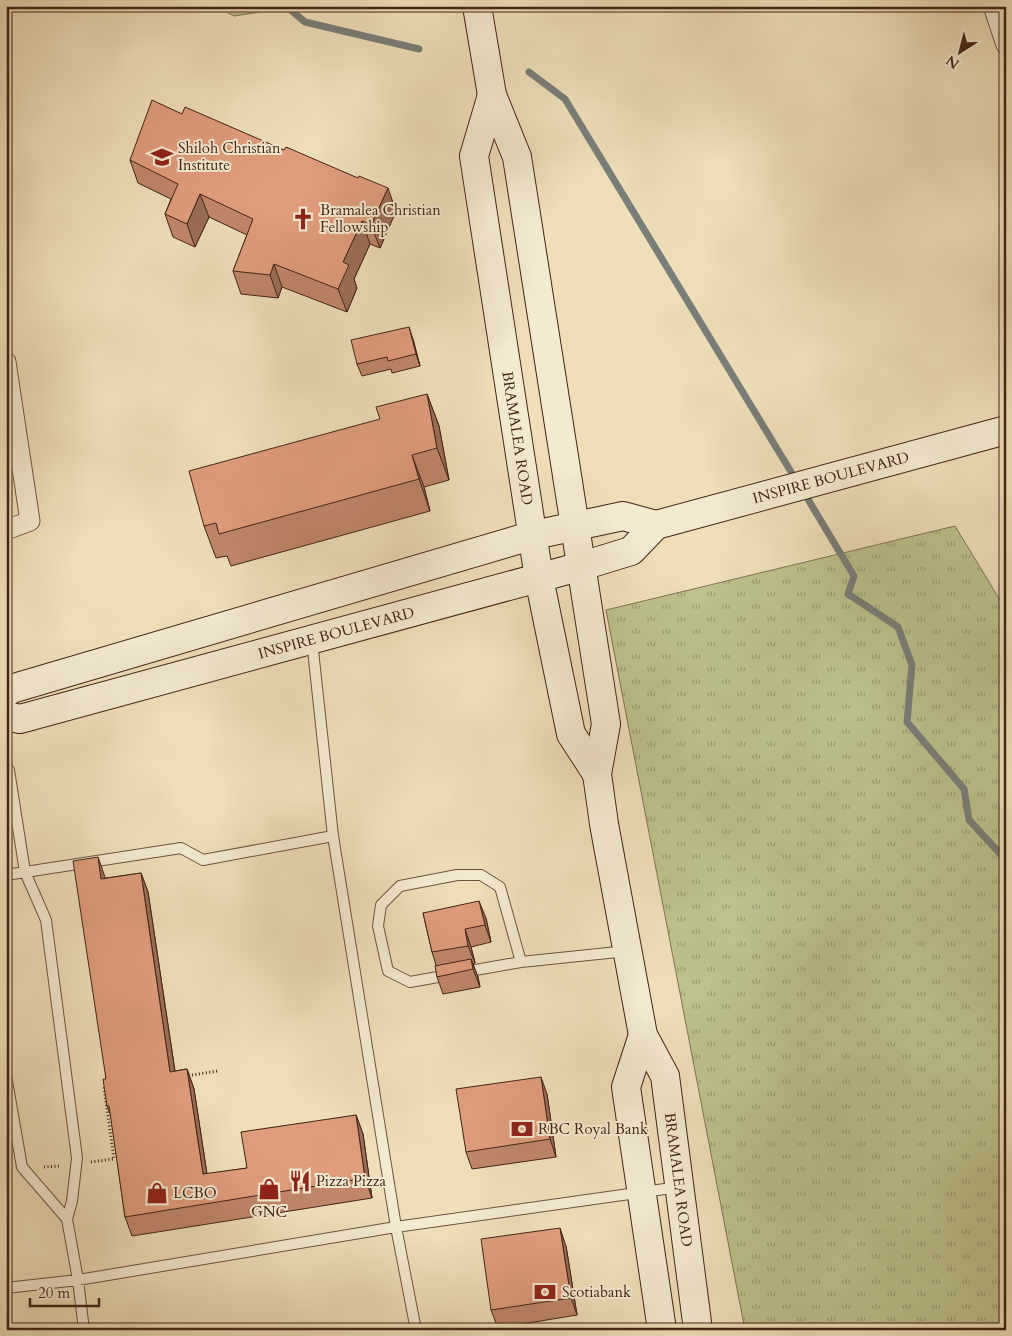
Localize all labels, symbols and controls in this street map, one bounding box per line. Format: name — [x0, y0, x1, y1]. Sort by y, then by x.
north arrow — [934, 28, 984, 78]
text: N — [942, 51, 963, 73]
place label: Shiloh Christian Institute — [178, 138, 281, 175]
school or university icon: Shiloh Christian Institute — [149, 144, 175, 170]
place label: Bramalea Christian Fellowship — [320, 200, 441, 237]
church icon: Bramalea Christian Fellowship — [290, 206, 316, 232]
street label: BRAMALEA ROAD — [497, 370, 538, 506]
street label: INSPIRE BOULEVARD — [750, 447, 911, 508]
street label: INSPIRE BOULEVARD — [256, 602, 417, 664]
street label: BRAMALEA ROAD — [660, 1111, 697, 1248]
bank icon: RBC Royal Bank — [509, 1116, 535, 1142]
place label: RBC Royal Bank — [538, 1119, 648, 1139]
restaurant icon: Pizza Pizza — [287, 1168, 313, 1194]
place label: Pizza Pizza — [316, 1171, 386, 1191]
shop icon: GNC — [256, 1176, 282, 1202]
shop icon: LCBO — [144, 1180, 170, 1206]
place label: LCBO — [173, 1183, 217, 1203]
place label: GNC — [251, 1202, 287, 1222]
scale bar — [30, 1276, 99, 1308]
bank icon: Scotiabank — [532, 1279, 558, 1305]
place label: Scotiabank — [562, 1282, 631, 1302]
text: 20 m — [38, 1283, 70, 1303]

